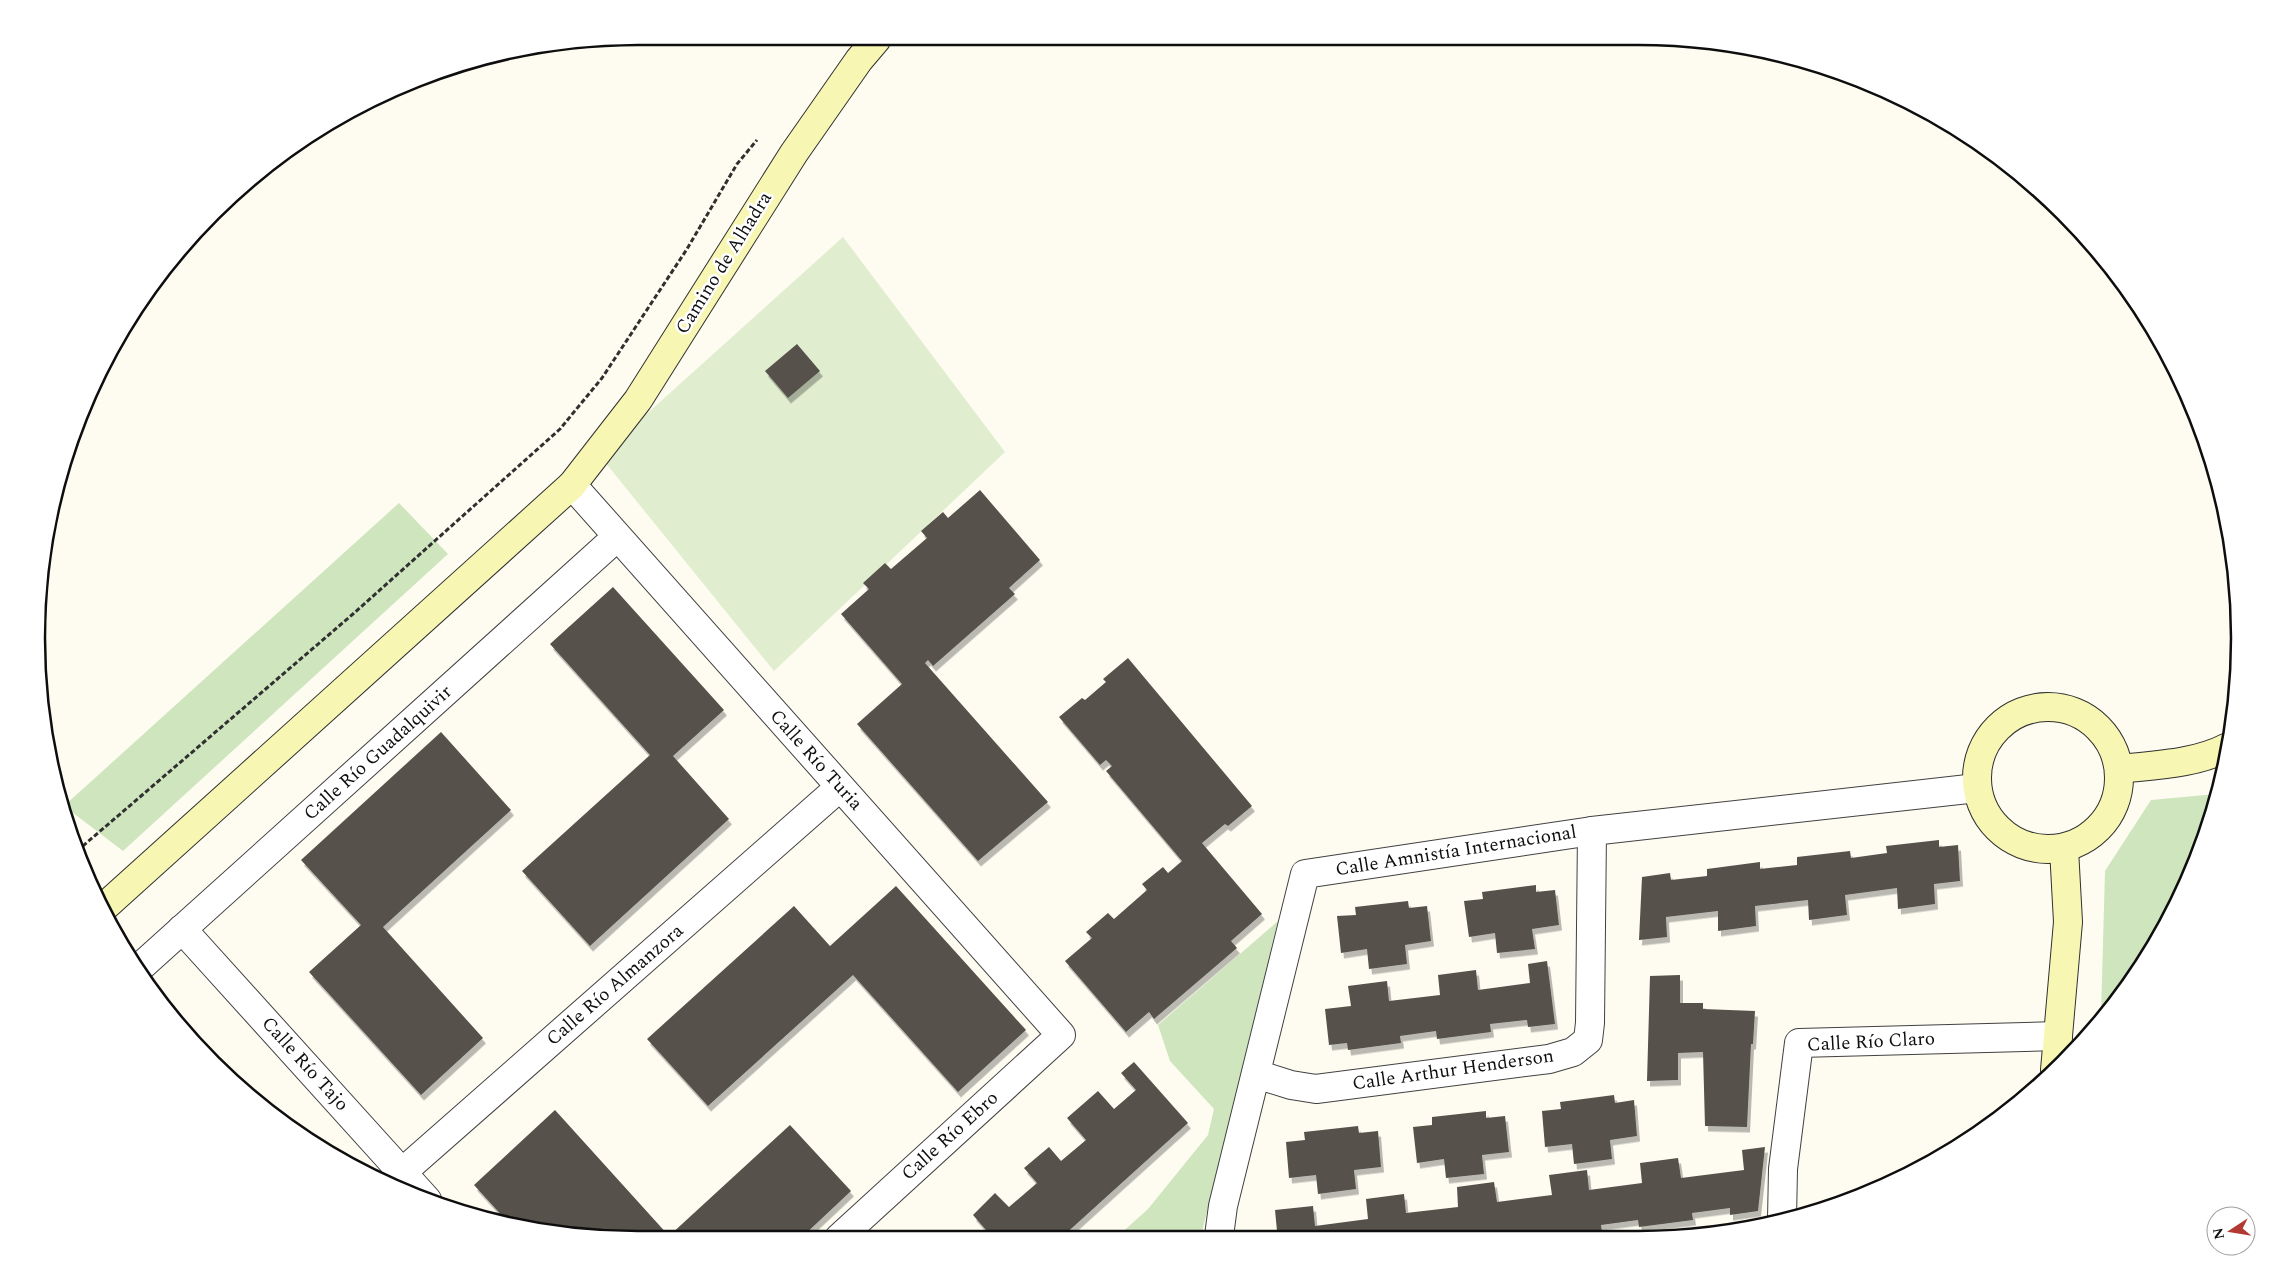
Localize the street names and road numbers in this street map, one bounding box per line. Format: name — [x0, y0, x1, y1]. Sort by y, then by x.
street label: Camino de Alhadra — [668, 185, 780, 340]
street label: Calle Río Guadalquivir — [297, 678, 459, 828]
street label: Calle Río Turia — [763, 703, 870, 818]
street label: Calle Amnistía Internacional — [1333, 818, 1579, 884]
street label: Calle Río Almanzora — [540, 917, 691, 1053]
street label: Calle Río Tajo — [254, 1010, 356, 1118]
street label: Calle Río Claro — [1806, 1024, 1936, 1060]
street label: Calle Arthur Henderson — [1350, 1042, 1556, 1098]
street label: Calle Río Ebro — [895, 1084, 1005, 1188]

